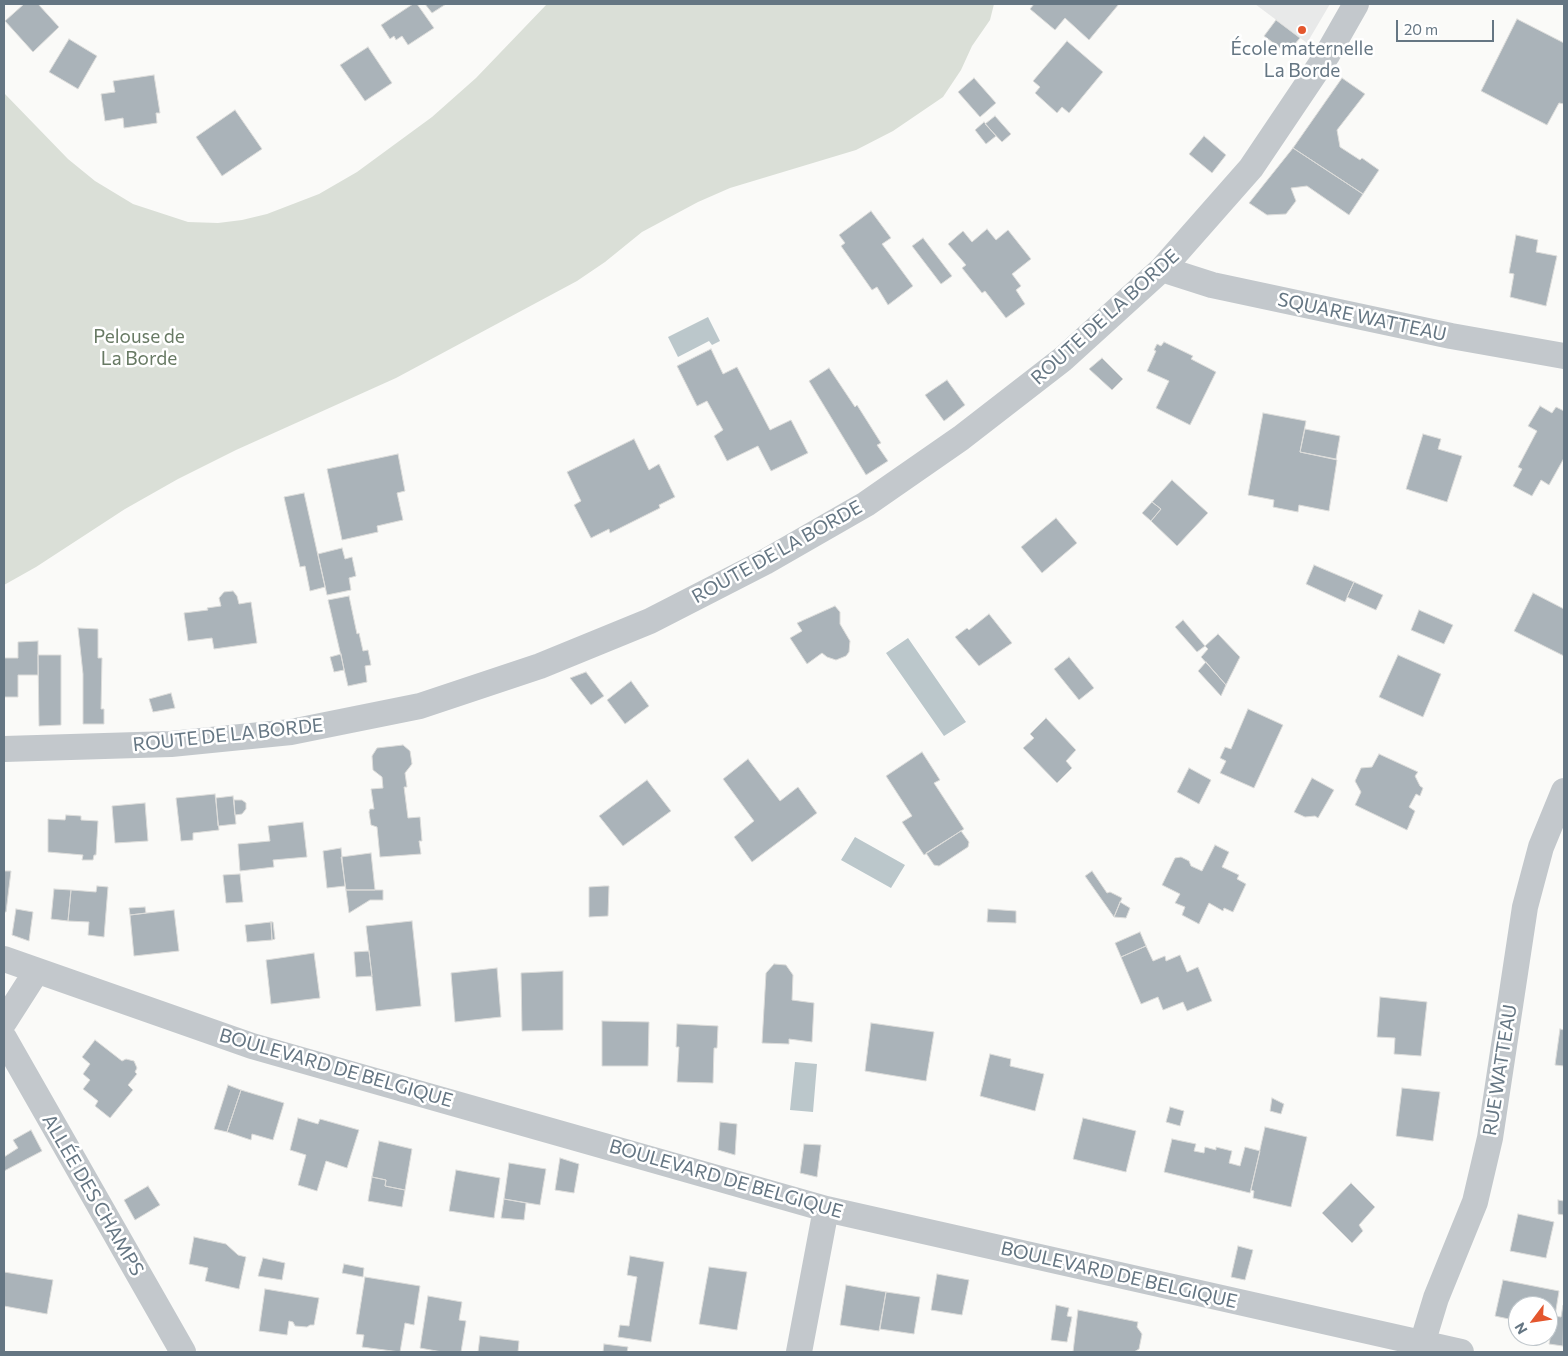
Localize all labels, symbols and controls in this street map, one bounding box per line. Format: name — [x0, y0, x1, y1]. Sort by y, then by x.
scale bar — [1398, 10, 1496, 42]
text: 20 m — [1404, 20, 1438, 38]
marker: École maternelle La Borde — [1296, 24, 1308, 36]
place label: École maternelle La Borde — [1231, 38, 1373, 82]
street label: ROUTE DE LA BORDE — [1026, 245, 1184, 389]
street label: SQUARE WATTEAU — [1275, 288, 1449, 346]
park label: Pelouse de La Borde — [93, 326, 185, 370]
street label: ROUTE DE LA BORDE — [688, 496, 866, 608]
street label: ROUTE DE LA BORDE — [132, 714, 324, 756]
street label: RUE WATTEAU — [1478, 1003, 1522, 1137]
street label: BOULEVARD DE BELGIQUE — [217, 1024, 455, 1112]
street label: ALLÉE DES CHAMPS — [37, 1110, 149, 1280]
street label: BOULEVARD DE BELGIQUE — [607, 1135, 845, 1223]
street label: BOULEVARD DE BELGIQUE — [999, 1237, 1239, 1313]
north arrow — [1508, 1296, 1558, 1346]
text: N — [1511, 1320, 1531, 1337]

